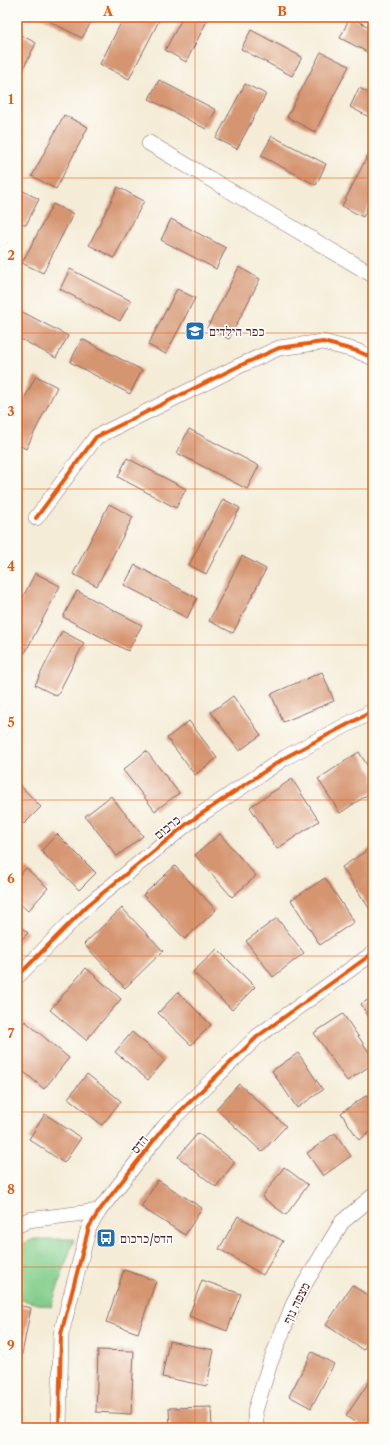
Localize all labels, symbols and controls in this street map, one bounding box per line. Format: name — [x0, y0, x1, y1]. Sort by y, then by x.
text: A — [102, 3, 114, 19]
text: B — [277, 3, 287, 19]
text: 1 — [8, 91, 14, 107]
text: 2 — [7, 247, 15, 263]
school or university icon: כפר הילדים — [184, 320, 206, 342]
place label: כפר הילדים — [209, 323, 265, 339]
text: 3 — [7, 403, 15, 419]
text: 4 — [7, 558, 15, 574]
text: 5 — [7, 714, 15, 730]
street label: כרכום — [151, 812, 183, 842]
text: 6 — [7, 870, 15, 886]
text: 7 — [8, 1025, 15, 1041]
street label: הדס — [127, 1132, 151, 1156]
text: 8 — [7, 1181, 15, 1197]
bus stop icon: הדס/כרכום — [95, 1227, 117, 1249]
place label: הדס/כרכום — [120, 1230, 173, 1246]
street label: מצפה נוף — [279, 1280, 313, 1326]
text: 9 — [7, 1337, 15, 1353]

